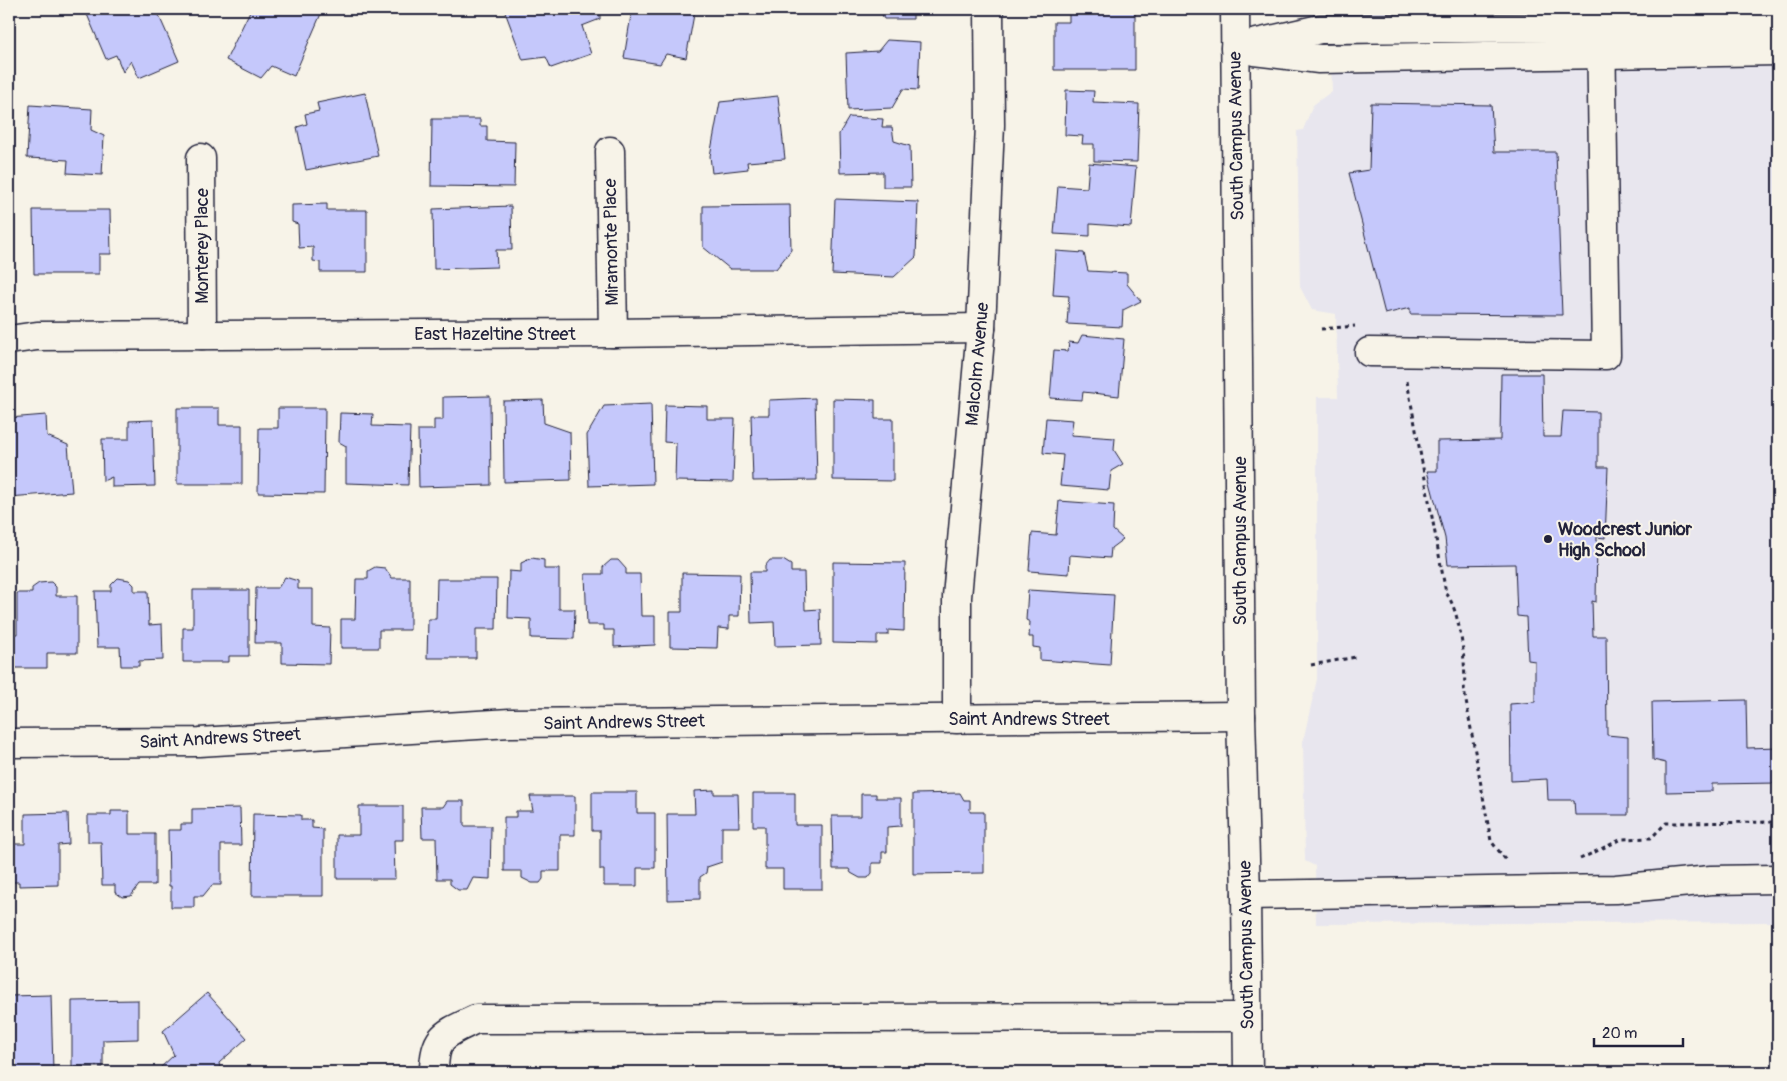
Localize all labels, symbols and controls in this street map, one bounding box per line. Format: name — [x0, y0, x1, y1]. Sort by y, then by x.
street label: South Campus Avenue — [1224, 51, 1249, 221]
street label: Miramonte Place — [599, 178, 624, 306]
street label: Monterey Place — [191, 188, 214, 304]
street label: Malcolm Avenue — [961, 301, 994, 427]
street label: East Hazeltine Street — [414, 323, 576, 346]
street label: South Campus Avenue — [1229, 456, 1252, 626]
place label: Woodcrest Junior High School — [1558, 518, 1693, 562]
marker: Woodcrest Junior High School — [1542, 533, 1554, 545]
street label: Saint Andrews Street — [948, 708, 1111, 731]
street label: Saint Andrews Street — [543, 710, 706, 735]
street label: Saint Andrews Street — [139, 723, 302, 754]
street label: South Campus Avenue — [1234, 860, 1259, 1030]
scale bar — [1594, 1016, 1683, 1048]
text: 20 m — [1602, 1024, 1637, 1043]

